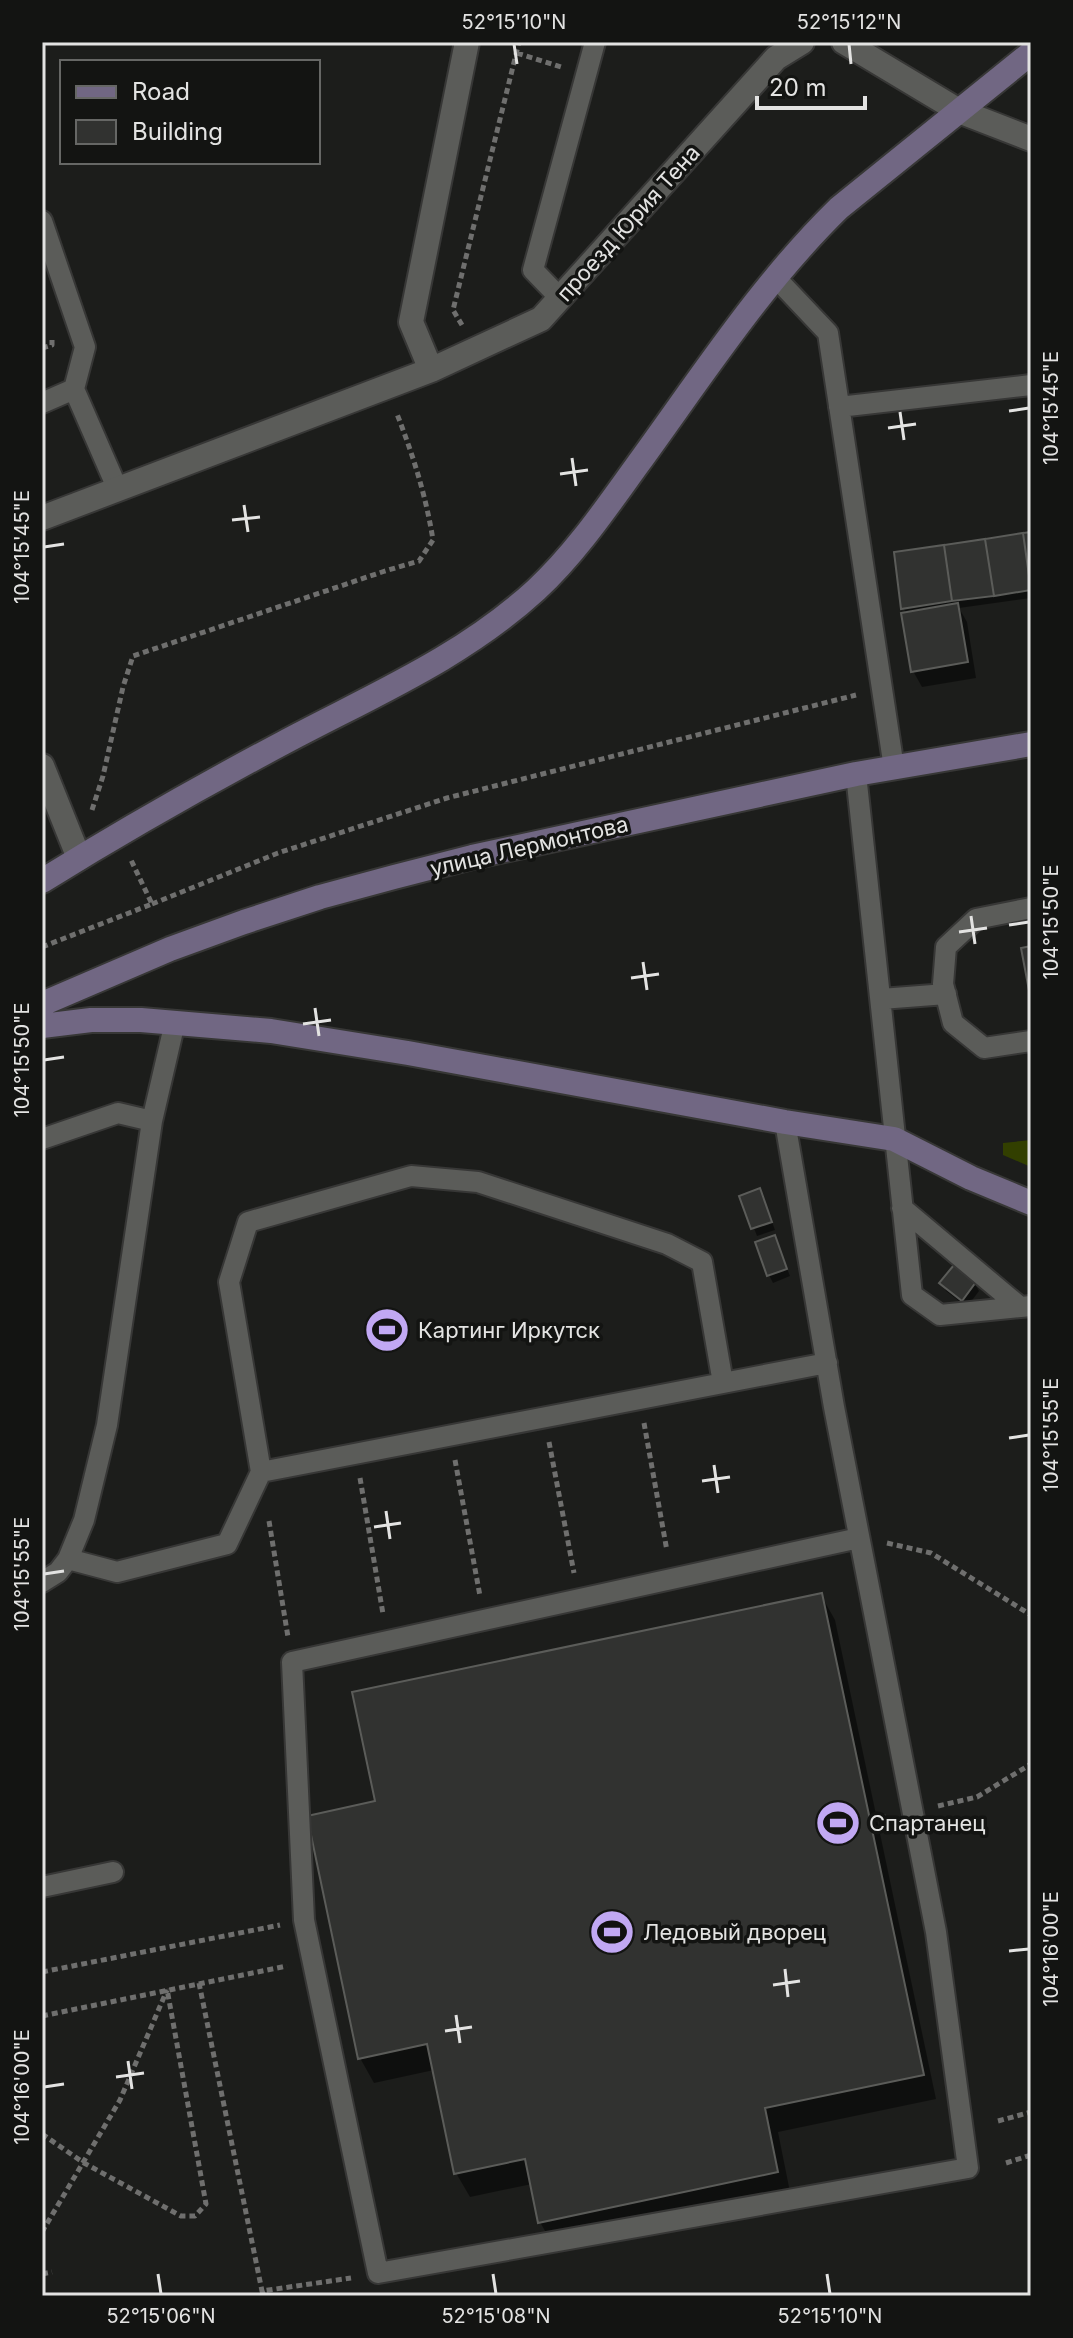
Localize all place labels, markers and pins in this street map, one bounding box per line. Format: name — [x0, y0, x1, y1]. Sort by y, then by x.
sports icon: Картинг Иркутск — [363, 1306, 411, 1354]
place label: Картинг Иркутск — [418, 1317, 600, 1343]
sports icon: Спартанец — [814, 1799, 862, 1847]
place label: Спартанец — [869, 1810, 985, 1836]
sports icon: Ледовый дворец — [588, 1908, 636, 1956]
place label: Ледовый дворец — [643, 1919, 826, 1945]

